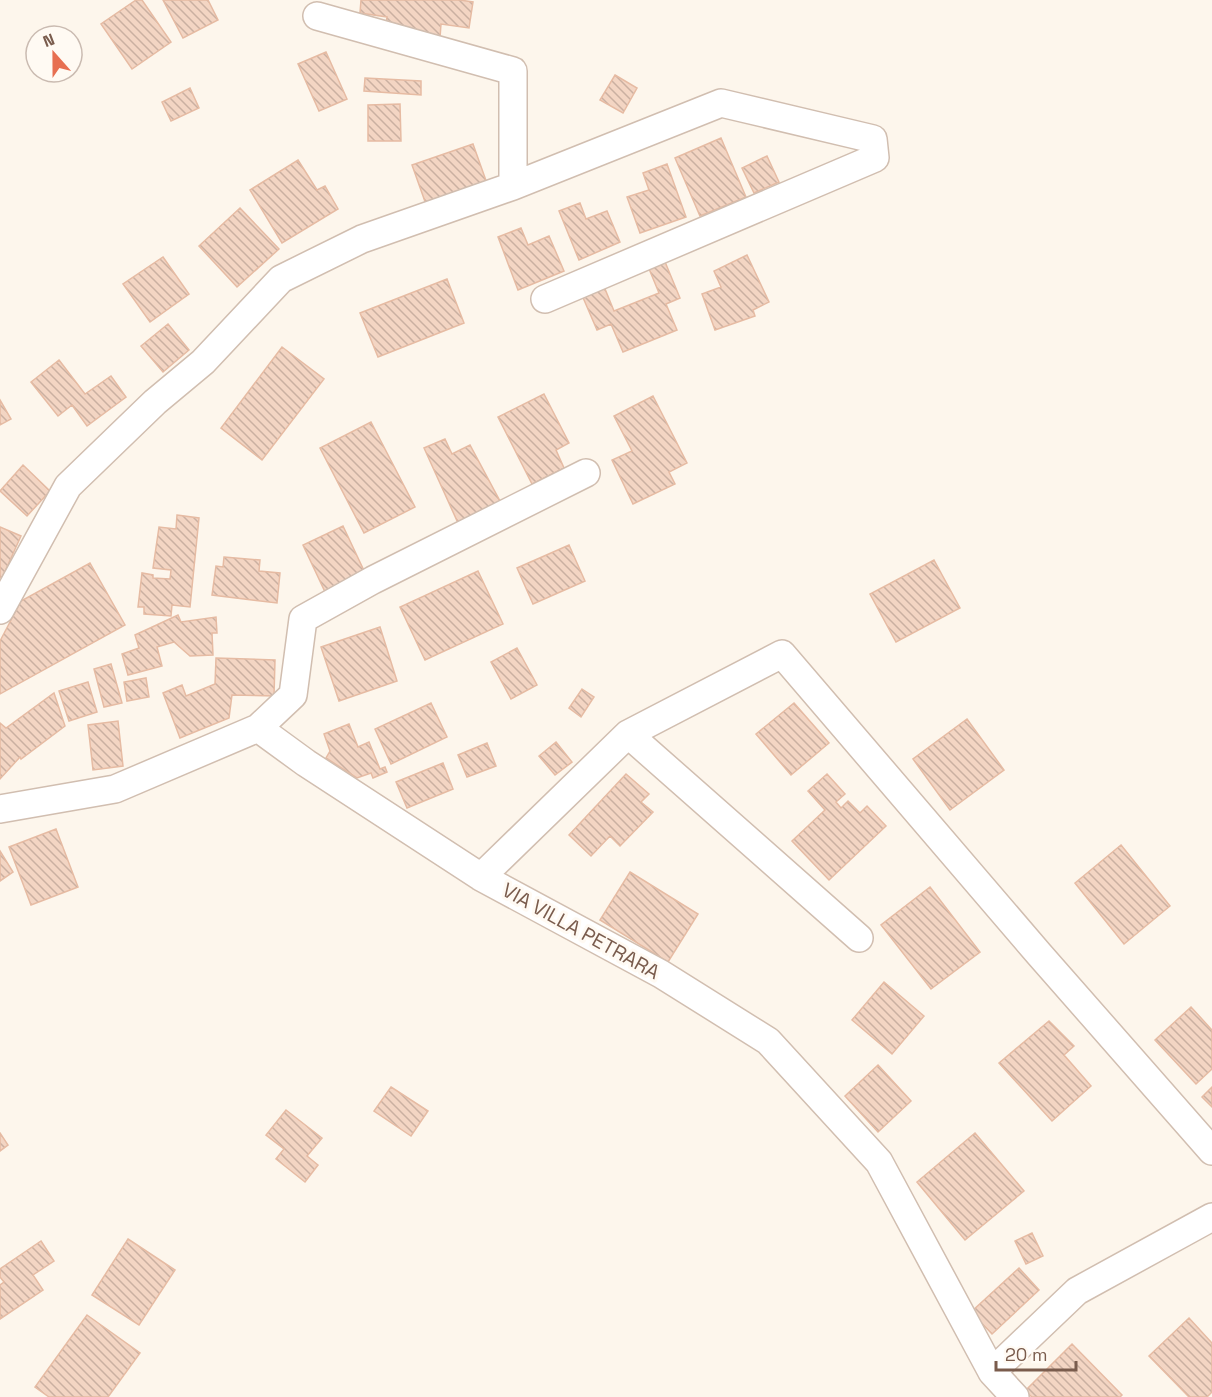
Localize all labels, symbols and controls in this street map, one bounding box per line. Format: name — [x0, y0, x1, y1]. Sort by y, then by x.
north arrow — [24, 24, 84, 84]
text: N — [40, 29, 58, 52]
street label: VIA VILLA PETRARA — [498, 877, 665, 985]
scale bar — [996, 1334, 1076, 1372]
text: 20 m — [1005, 1343, 1048, 1366]

